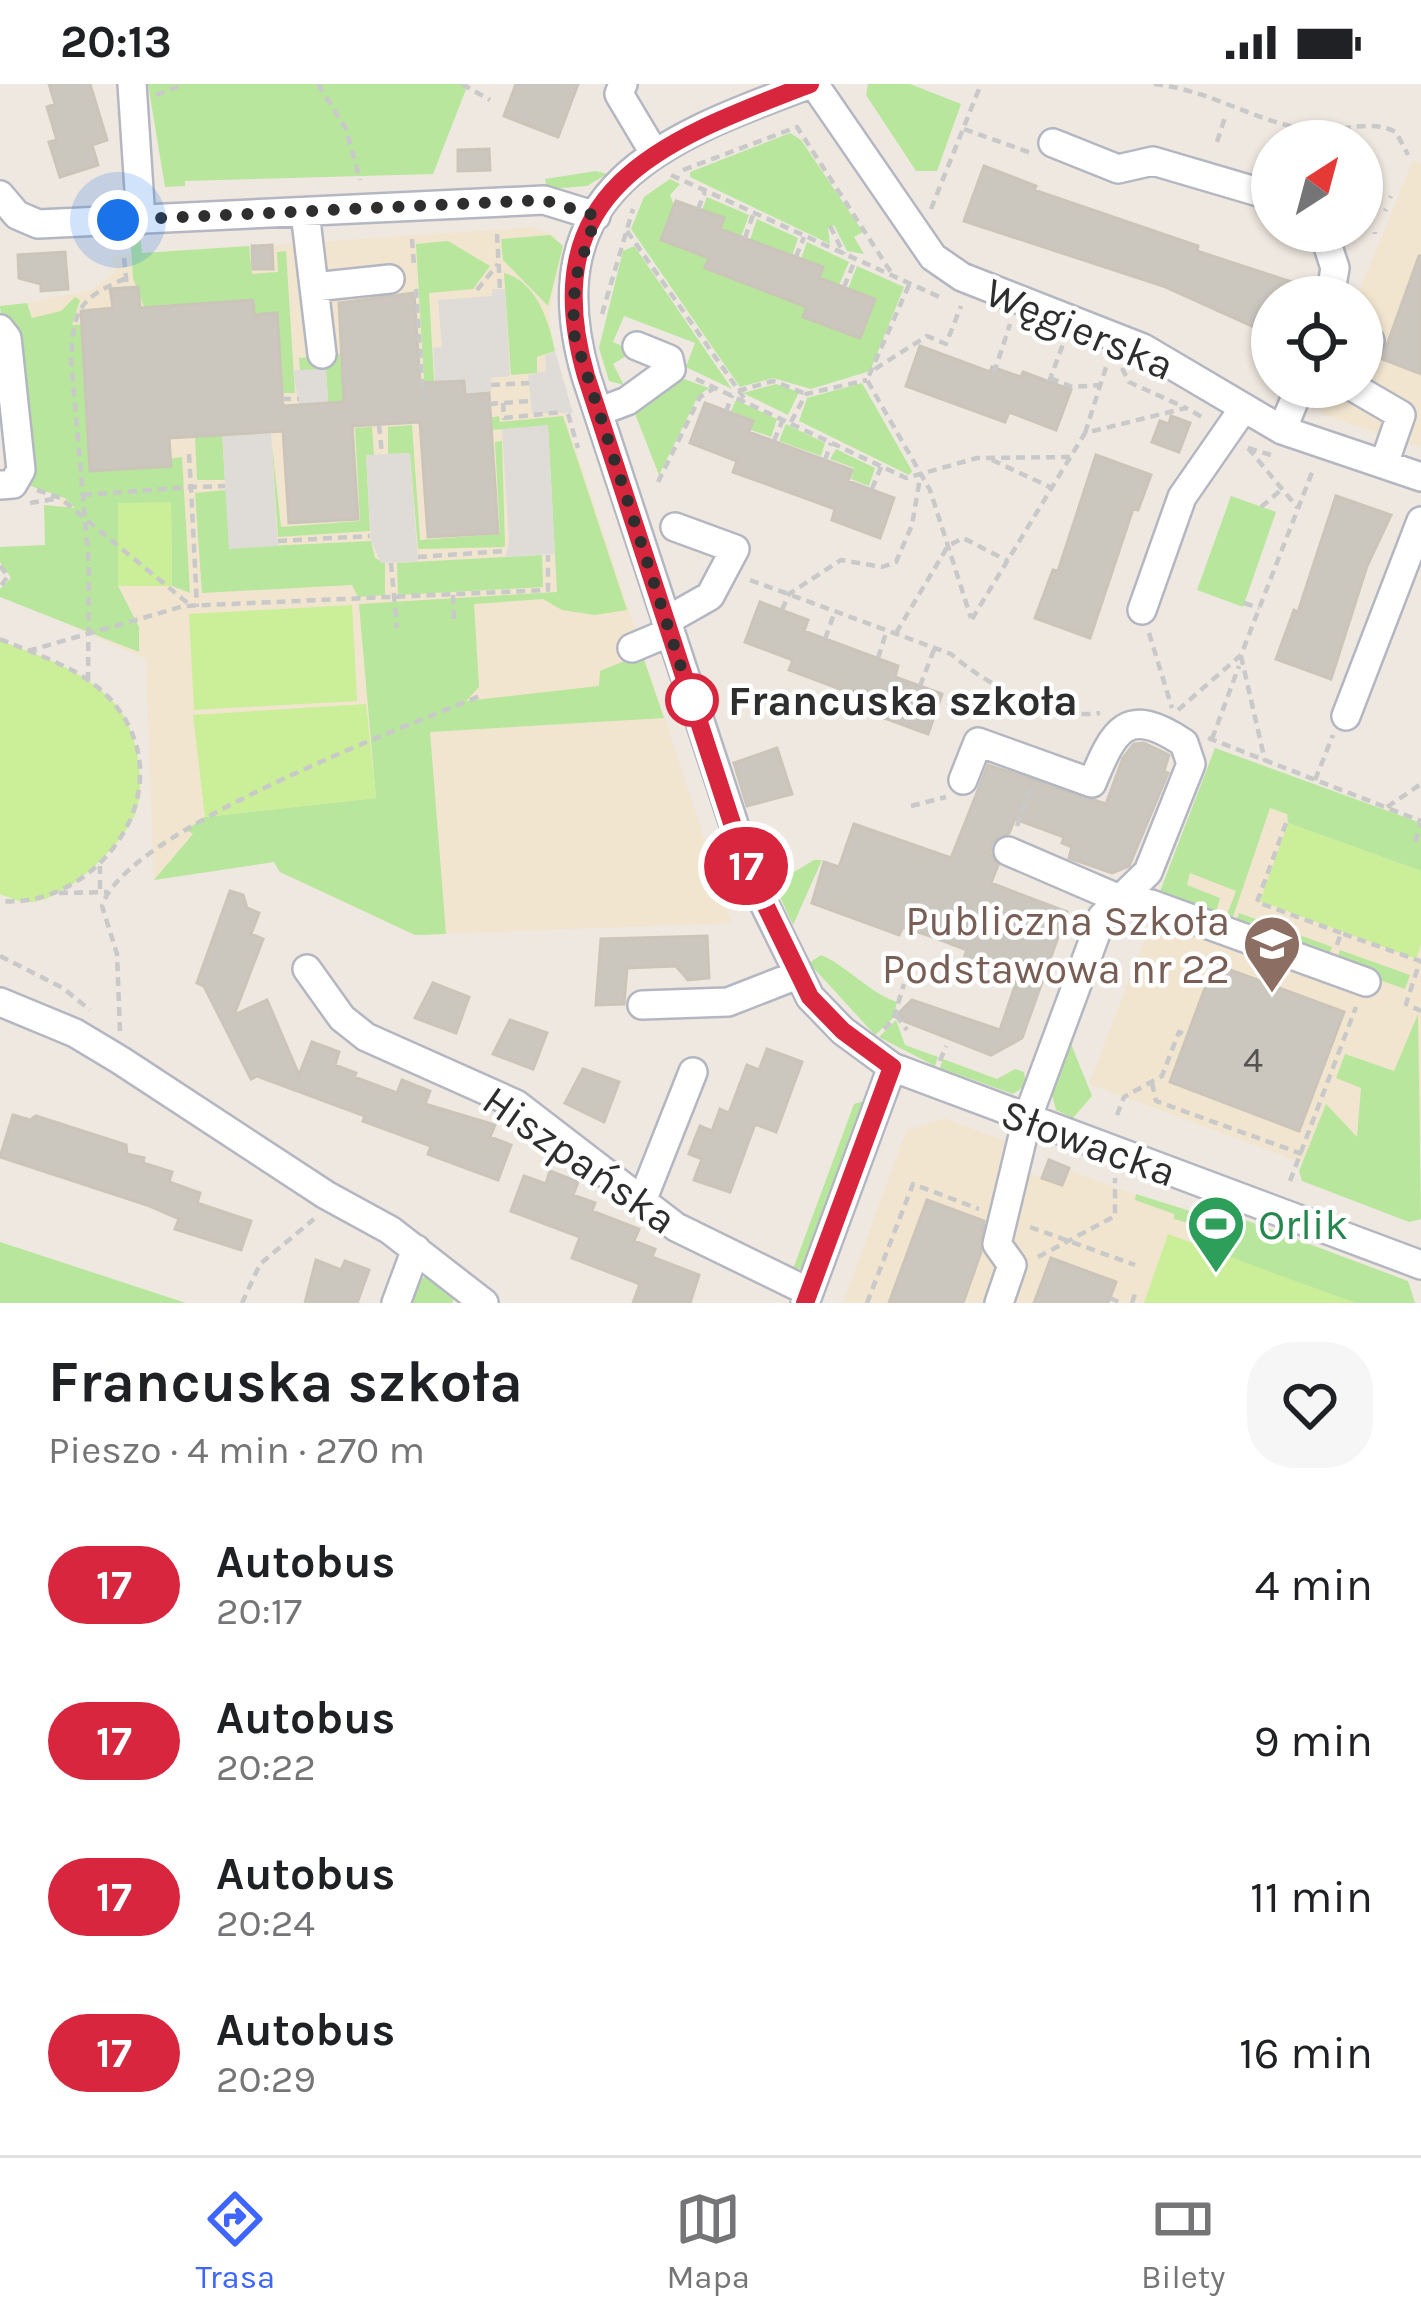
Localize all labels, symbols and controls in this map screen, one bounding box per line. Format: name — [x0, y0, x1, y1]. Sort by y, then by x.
text: 20:13 — [60, 16, 172, 68]
north arrow — [1251, 120, 1383, 252]
map controls — [1251, 120, 1383, 408]
your location — [88, 190, 148, 250]
street label: Węgierska — [978, 267, 1181, 391]
button: locate — [1251, 276, 1383, 408]
marker: Francuska szkoła — [667, 675, 717, 725]
place label: Francuska szkoła — [728, 676, 1078, 726]
line badge: 17 — [692, 827, 800, 905]
text: 17 — [728, 841, 764, 891]
place label: Publiczna Szkoła Podstawowa nr 22 — [882, 896, 1230, 994]
school or university icon: Publiczna Szkoła Podstawowa nr 22 — [1241, 913, 1303, 995]
house number: 4 — [1243, 1039, 1263, 1081]
street label: Hiszpańska — [473, 1075, 686, 1245]
street label: Słowacka — [995, 1088, 1183, 1198]
sports icon: Orlik — [1185, 1193, 1247, 1275]
place label: Orlik — [1258, 1200, 1348, 1250]
button: heart — [1247, 1342, 1373, 1468]
text: Francuska szkoła — [48, 1349, 523, 1415]
text: Pieszo · 4 min · 270 m — [48, 1427, 425, 1473]
text: Autobus — [216, 1536, 395, 1588]
text: 4 min — [1255, 1559, 1373, 1611]
text: 17 — [96, 1560, 132, 1610]
text: 20:17 — [216, 1588, 302, 1634]
text: Autobus — [216, 1692, 395, 1744]
text: 9 min — [1254, 1715, 1373, 1767]
text: 17 — [96, 1716, 132, 1766]
text: 20:22 — [216, 1744, 316, 1790]
text: Autobus — [216, 1848, 395, 1900]
text: 11 min — [1250, 1871, 1373, 1923]
text: 17 — [96, 1872, 132, 1922]
text: 20:24 — [216, 1900, 315, 1946]
text: Autobus — [216, 2004, 395, 2056]
text: 16 min — [1239, 2027, 1373, 2079]
text: 17 — [96, 2028, 132, 2078]
text: 20:29 — [216, 2056, 316, 2102]
tab: Trasa — [196, 2186, 275, 2296]
tab: Mapa — [666, 2186, 750, 2296]
tab: Bilety — [1141, 2186, 1225, 2296]

